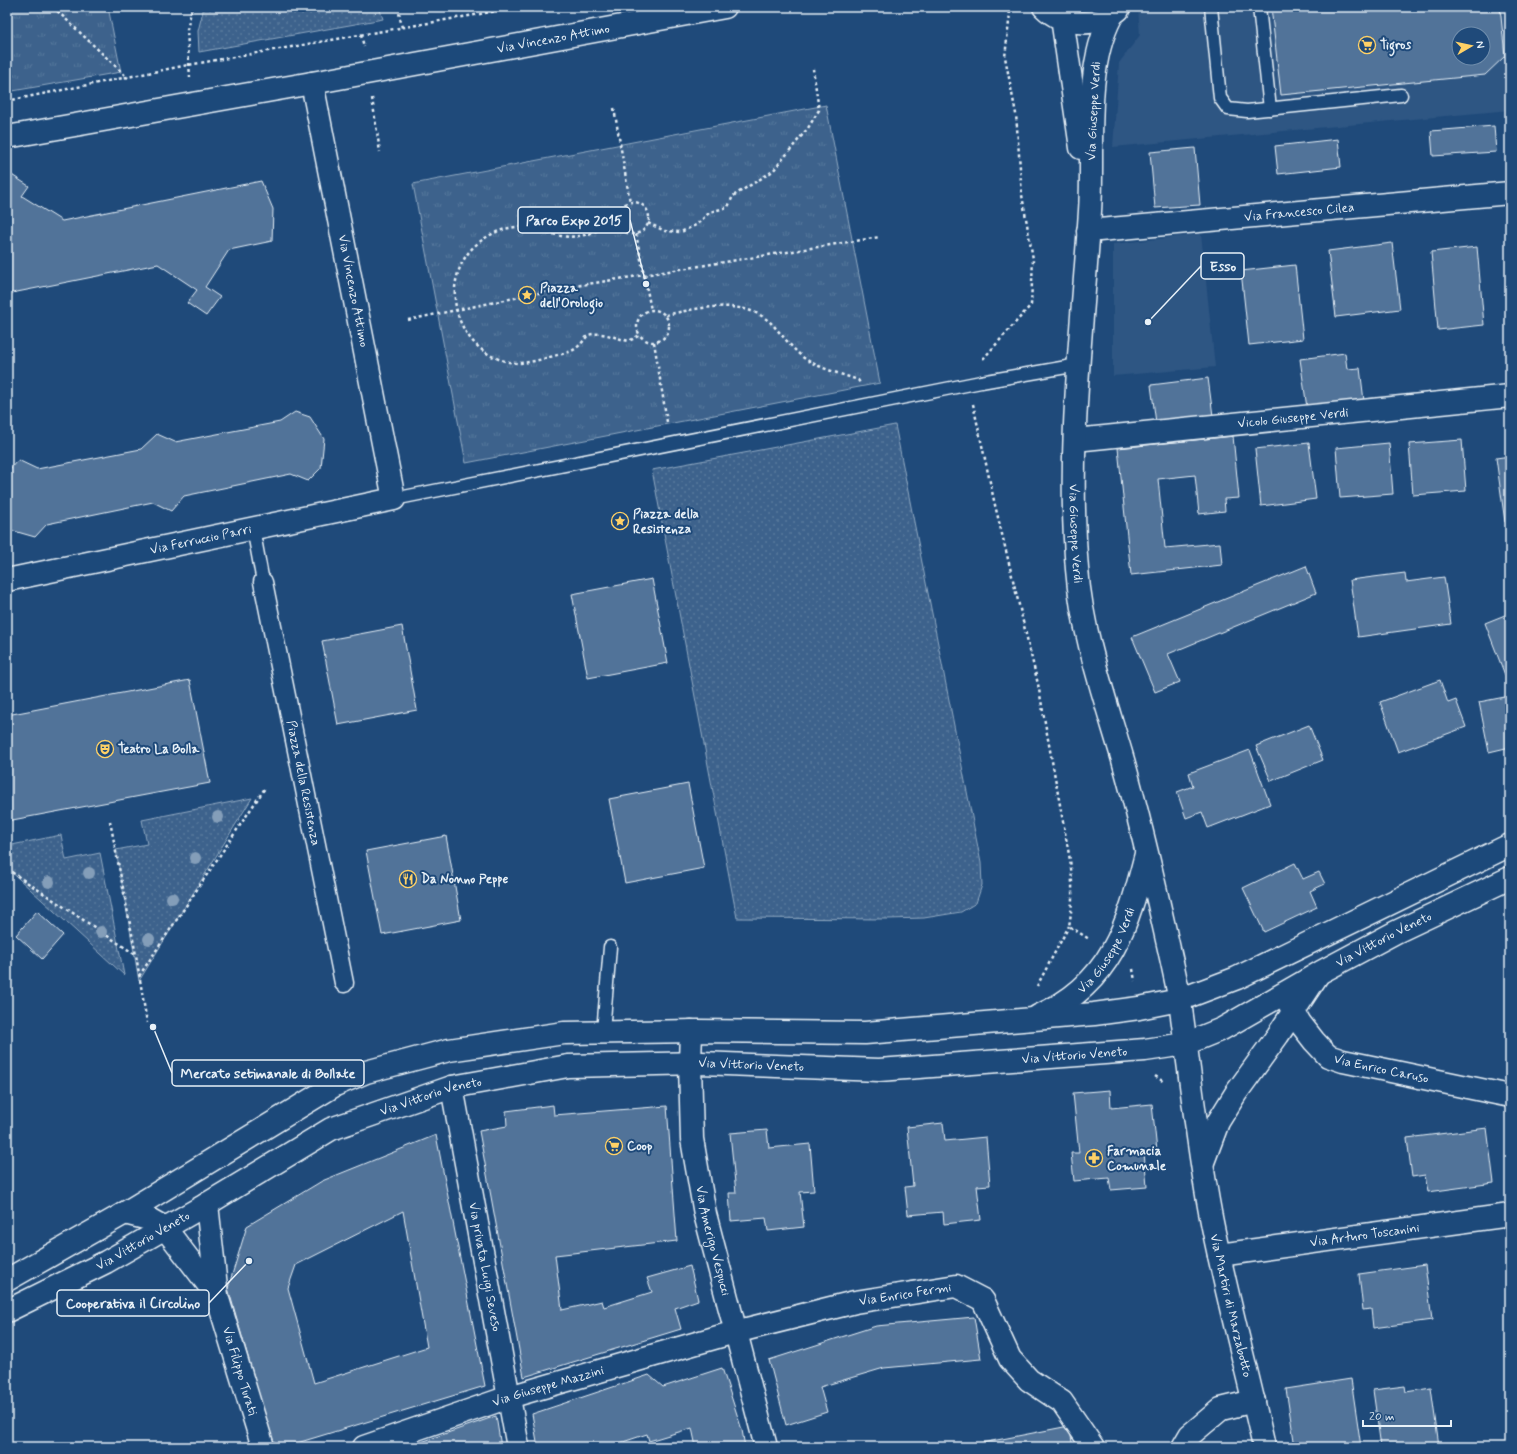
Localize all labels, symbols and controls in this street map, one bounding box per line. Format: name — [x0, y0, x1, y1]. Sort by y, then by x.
street label: Via Vincenzo Attimo — [495, 20, 611, 57]
north arrow — [1451, 26, 1491, 66]
supermarket icon: Tigros — [1357, 35, 1377, 55]
place label: Tigros — [1380, 37, 1411, 57]
text: N — [1472, 40, 1487, 49]
street label: Via Giuseppe Verdi — [1083, 61, 1105, 161]
street label: Via Francesco Cilea — [1243, 199, 1355, 225]
callout: Parco Expo 2015 — [518, 207, 630, 233]
text: Parco Expo 2015 — [526, 212, 623, 230]
street label: Via Vincenzo Attimo — [334, 233, 372, 349]
callout: Esso — [1201, 253, 1244, 279]
text: Esso — [1210, 258, 1236, 276]
place label: Piazza dell'Orologio — [540, 280, 603, 315]
place icon: Piazza dell'Orologio — [517, 285, 537, 305]
street label: Vicolo Giuseppe Verdi — [1237, 404, 1349, 432]
street label: Via Giuseppe Verdi — [1065, 484, 1087, 584]
place label: Piazza della Resistenza — [633, 506, 699, 538]
place icon: Piazza della Resistenza — [610, 511, 630, 531]
street label: Via Ferruccio Parri — [148, 521, 253, 558]
street label: Piazza della Resistenza — [283, 719, 325, 847]
theatre icon: Teatro La Bolla — [95, 739, 115, 759]
place label: Teatro La Bolla — [118, 741, 200, 758]
restaurant icon: Da Nonno Peppe — [398, 869, 418, 889]
place label: Da Nonno Peppe — [421, 871, 509, 888]
street label: Via Giuseppe Verdi — [1074, 905, 1139, 997]
street label: Via Vittorio Veneto — [1333, 908, 1434, 971]
street label: Via Vittorio Veneto — [1021, 1043, 1128, 1068]
street label: Via Enrico Caruso — [1331, 1050, 1430, 1087]
street label: Via Vittorio Veneto — [698, 1054, 804, 1076]
callout: Mercato setimanale di Bollate — [172, 1060, 364, 1086]
text: Mercato setimanale di Bollate — [181, 1065, 355, 1083]
street label: Via Vittorio Veneto — [378, 1073, 483, 1120]
supermarket icon: Coop — [604, 1136, 624, 1156]
place label: Coop — [627, 1138, 653, 1155]
place label: Farmacia Comunale — [1107, 1143, 1167, 1175]
pharmacy icon: Farmacia Comunale — [1084, 1148, 1104, 1168]
street label: Via Amerigo Vespucci — [692, 1184, 735, 1298]
street label: Via privata Luigi Seveso — [465, 1201, 505, 1333]
street label: Via Vittorio Veneto — [93, 1207, 193, 1274]
street label: Via Arturo Toscanini — [1309, 1219, 1421, 1251]
street label: Via Martiri di Marzabotto — [1206, 1232, 1256, 1379]
street label: Via Enrico Fermi — [858, 1278, 952, 1310]
callout: Cooperativa il Circolino — [57, 1290, 209, 1316]
text: Cooperativa il Circolino — [66, 1295, 200, 1313]
street label: Via Filippo Turati — [218, 1325, 261, 1417]
street label: Via Giuseppe Mazzini — [490, 1362, 606, 1411]
scale bar — [1363, 1402, 1451, 1428]
text: 20 m — [1369, 1409, 1395, 1425]

